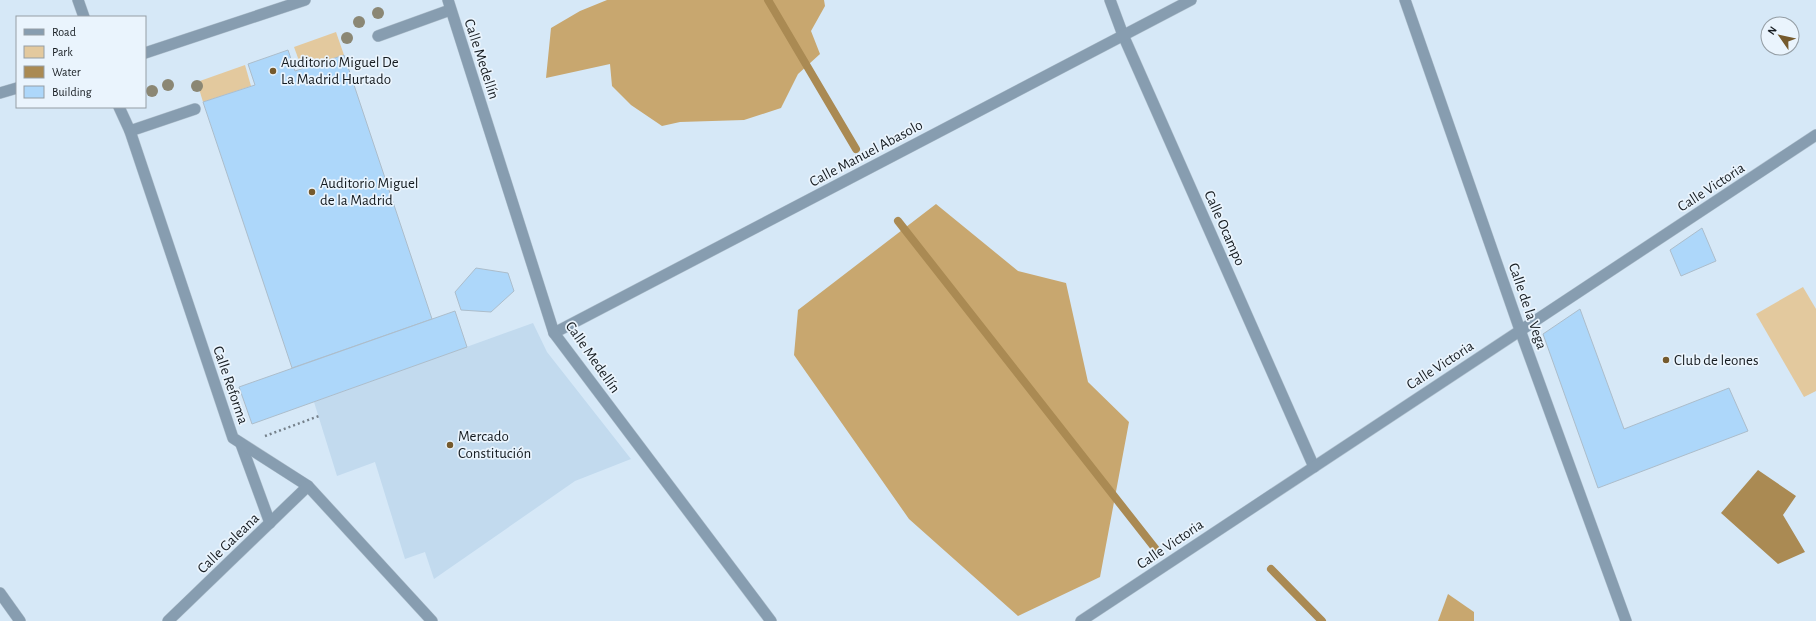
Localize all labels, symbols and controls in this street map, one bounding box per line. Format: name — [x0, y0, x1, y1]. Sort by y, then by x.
legend — [16, 16, 146, 108]
north arrow — [1760, 16, 1800, 56]
street label: Calle Medellín — [461, 17, 502, 101]
text: N — [1765, 24, 1779, 37]
text: Road — [52, 26, 76, 38]
text: Park — [52, 46, 73, 58]
place label: Auditorio Miguel De La Madrid Hurtado — [281, 55, 399, 87]
text: Water — [52, 66, 81, 78]
marker: Auditorio Miguel De La Madrid Hurtado — [268, 66, 278, 76]
text: Building — [52, 86, 92, 98]
street label: Calle Manuel Abasolo — [807, 117, 925, 190]
street label: Calle Victoria — [1675, 160, 1748, 215]
place label: Auditorio Miguel de la Madrid — [320, 176, 419, 208]
marker: Auditorio Miguel de la Madrid — [307, 187, 317, 197]
street label: Calle Ocampo — [1201, 188, 1248, 268]
street label: Calle de la Vega — [1506, 261, 1549, 351]
street label: Calle Medellín — [563, 319, 623, 396]
street label: Calle Victoria — [1404, 338, 1477, 393]
street label: Calle Reforma — [210, 344, 251, 426]
place label: Club de leones — [1674, 353, 1759, 368]
marker: Club de leones — [1661, 355, 1671, 365]
place label: Mercado Constitución — [458, 429, 531, 461]
marker: Mercado Constitución — [445, 440, 455, 450]
street label: Calle Galeana — [195, 510, 262, 576]
street label: Calle Victoria — [1134, 517, 1206, 572]

